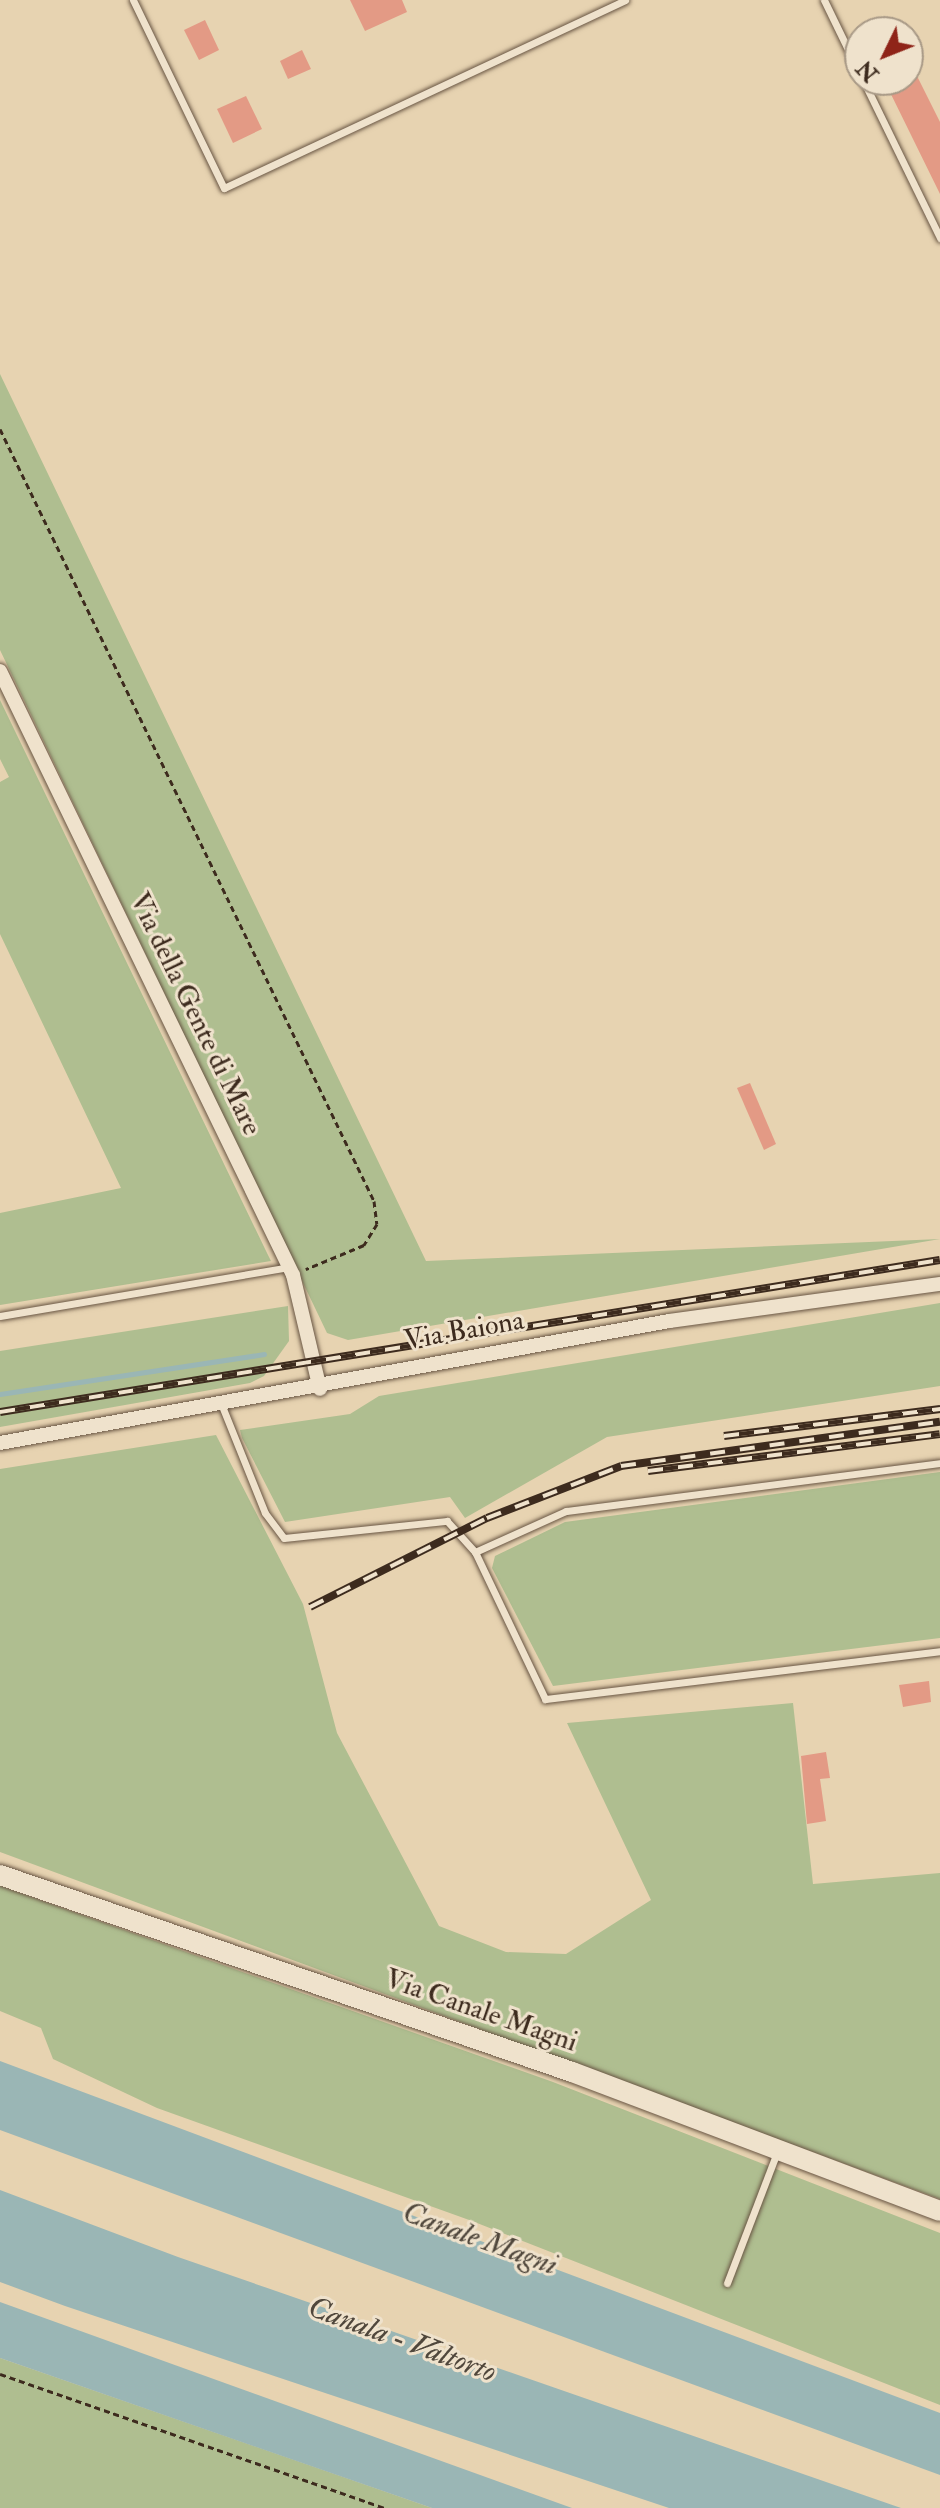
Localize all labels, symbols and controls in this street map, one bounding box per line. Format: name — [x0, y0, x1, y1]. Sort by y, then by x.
north arrow — [844, 16, 924, 96]
text: N — [851, 54, 885, 88]
street label: Via della Gente di Mare — [122, 887, 268, 1141]
street label: Via Baiona — [401, 1304, 527, 1358]
street label: Via Canale Magni — [380, 1962, 582, 2060]
water label: Canale Magni — [398, 2194, 562, 2284]
water label: Canala - Valtorto — [303, 2289, 501, 2391]

